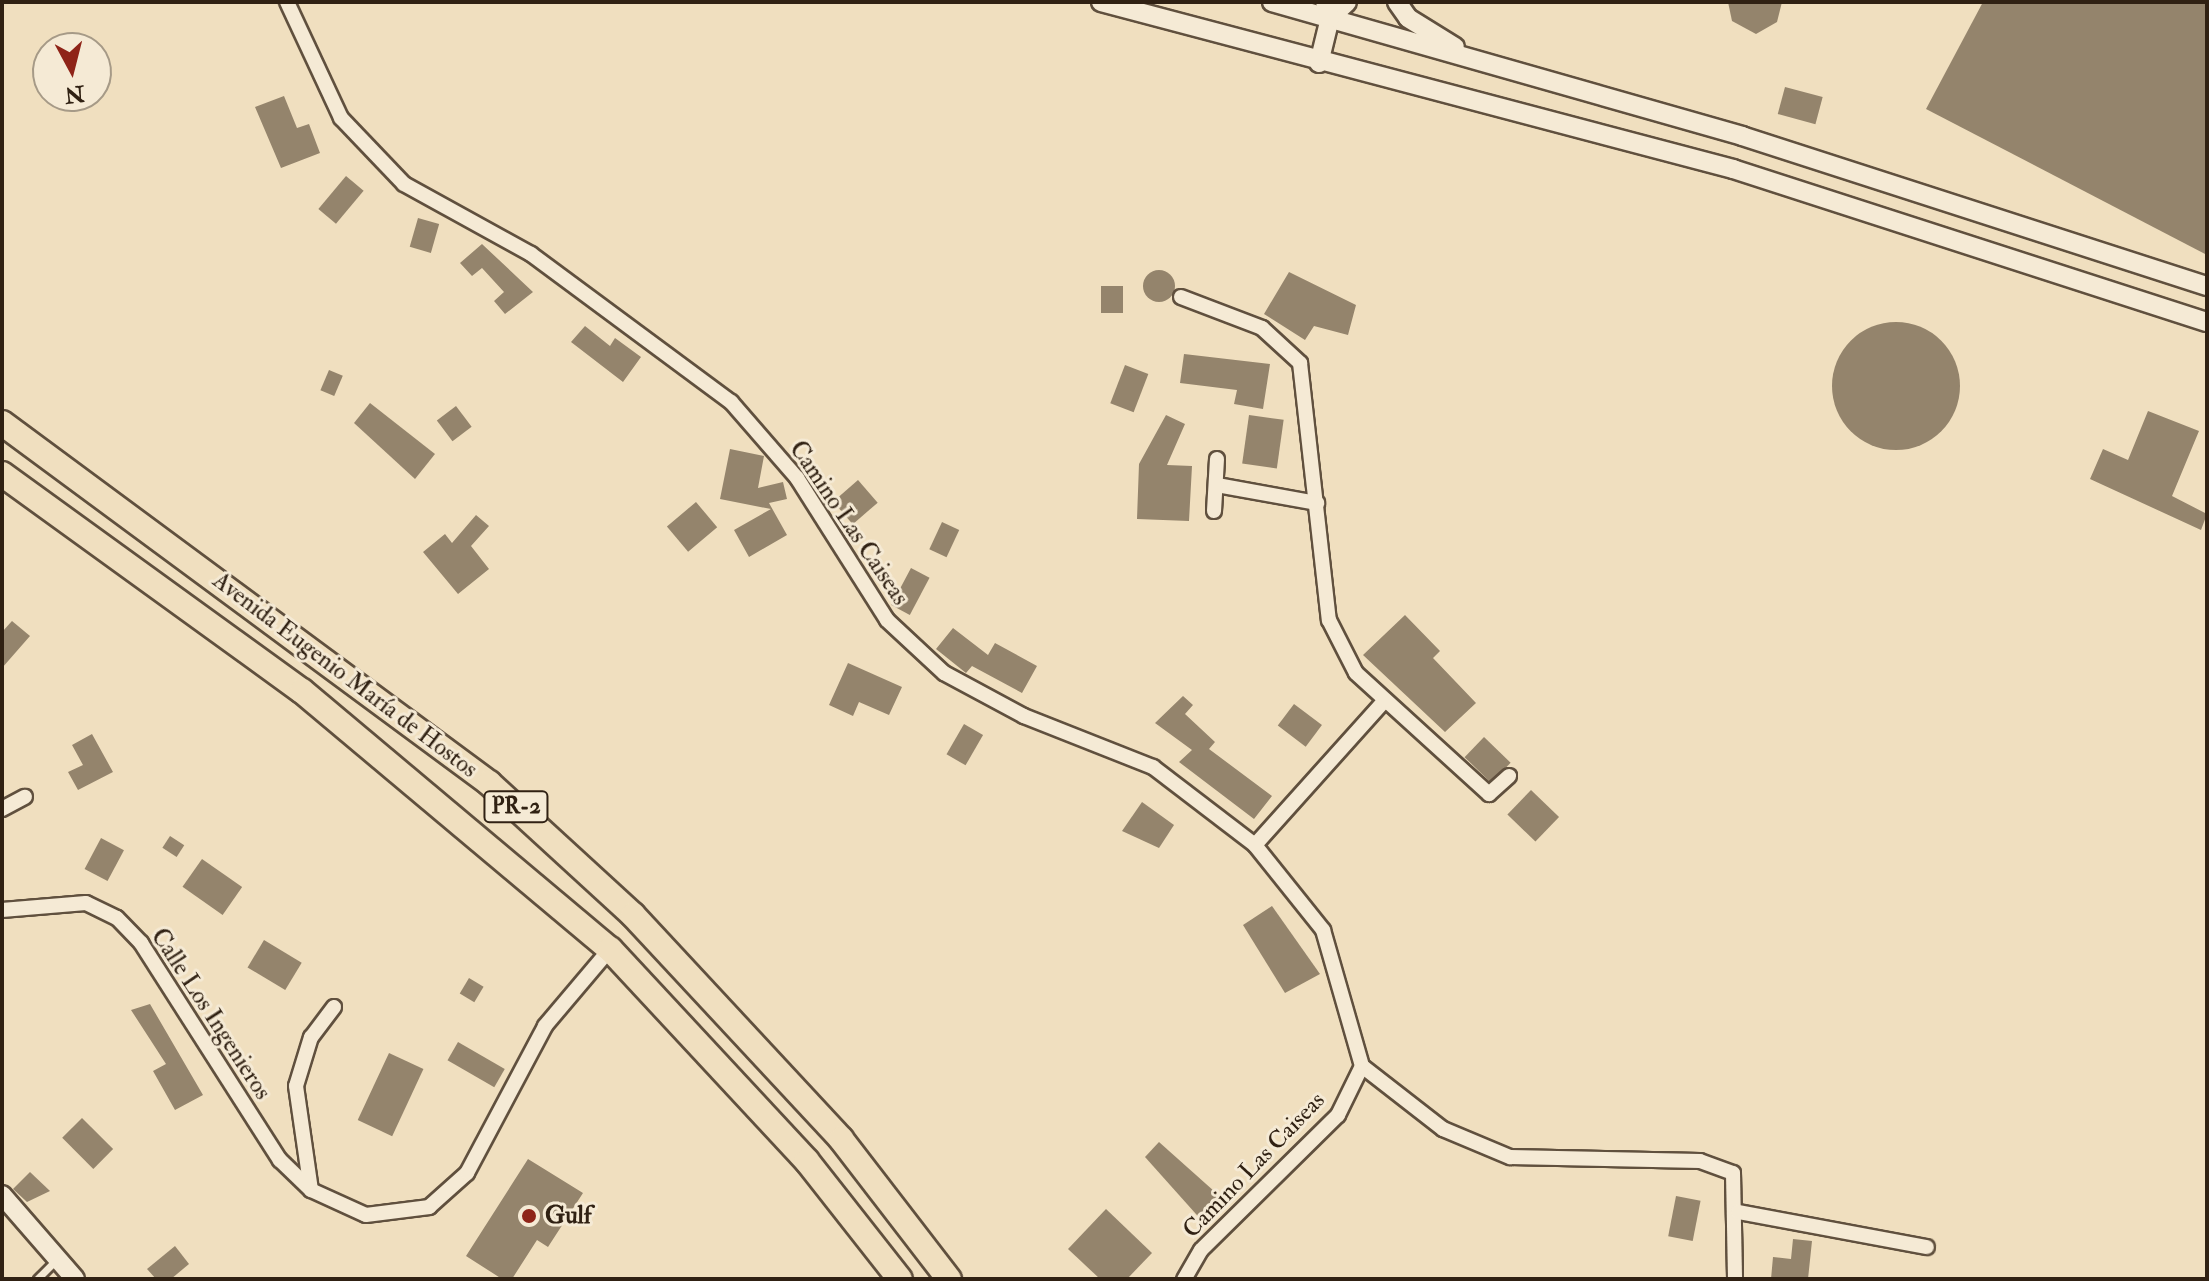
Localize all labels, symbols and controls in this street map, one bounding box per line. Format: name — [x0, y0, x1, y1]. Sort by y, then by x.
north arrow — [32, 32, 112, 112]
text: N — [63, 79, 86, 109]
street label: Camino Las Caiseas — [783, 435, 915, 611]
street label: Avenida Eugenio María de Hostos — [207, 566, 483, 784]
road number: PR-2 — [482, 789, 550, 825]
street label: Calle Los Ingenieros — [145, 923, 277, 1105]
street label: Camino Las Caiseas — [1177, 1086, 1331, 1244]
place label: Gulf — [545, 1202, 592, 1230]
marker: Gulf — [520, 1207, 538, 1225]

